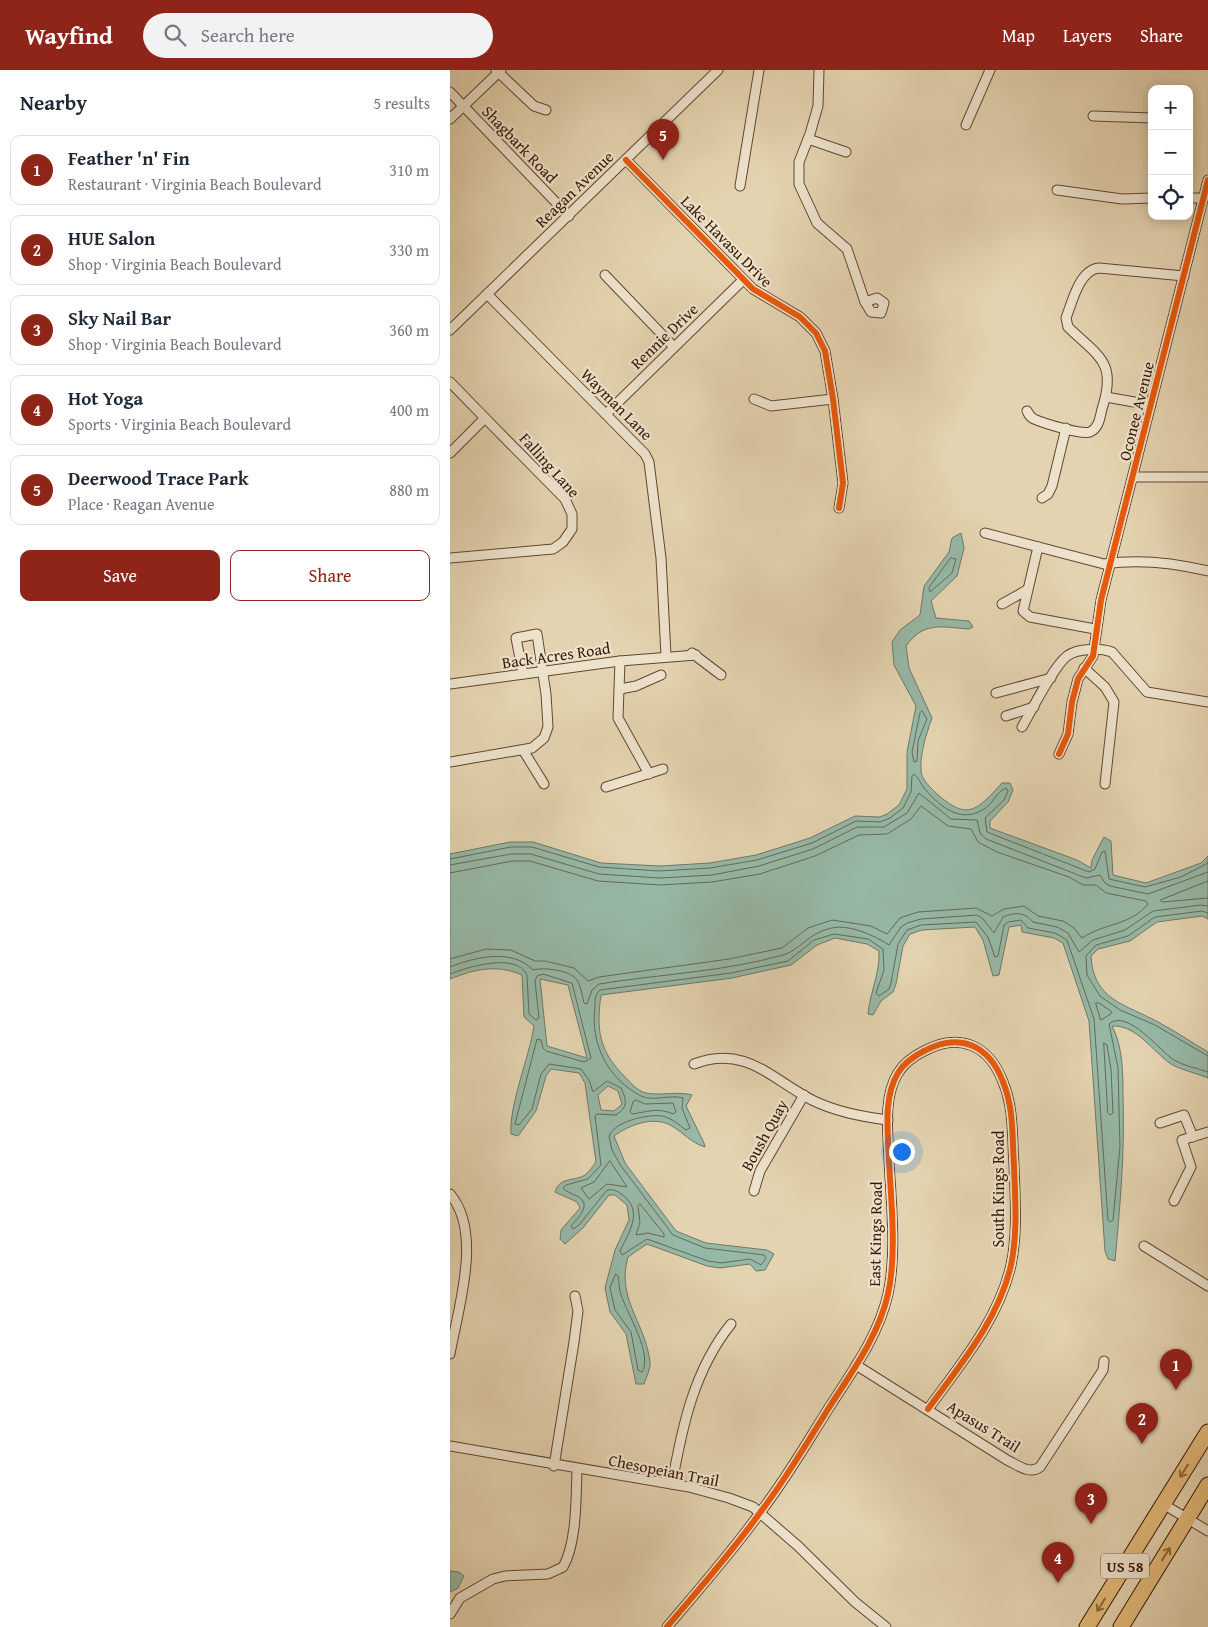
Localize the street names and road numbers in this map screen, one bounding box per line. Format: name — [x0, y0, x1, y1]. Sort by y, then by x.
street label: Shagbark Road — [477, 100, 564, 189]
street label: Reagan Avenue — [529, 145, 619, 233]
street label: Lake Havasu Drive — [675, 189, 779, 293]
street label: Rennie Drive — [625, 297, 703, 375]
street label: Oconee Avenue — [1112, 359, 1160, 463]
street label: Wayman Lane — [575, 362, 659, 446]
street label: Falling Lane — [514, 427, 586, 503]
street label: Back Acres Road — [500, 635, 612, 674]
street label: Boush Quay — [734, 1095, 794, 1175]
street label: South Kings Road — [986, 1130, 1010, 1248]
street label: East Kings Road — [862, 1181, 888, 1287]
street label: Apasus Trail — [943, 1394, 1026, 1458]
street label: Chesopeian Trail — [607, 1448, 722, 1493]
road number: US 58 — [1101, 1554, 1149, 1578]

